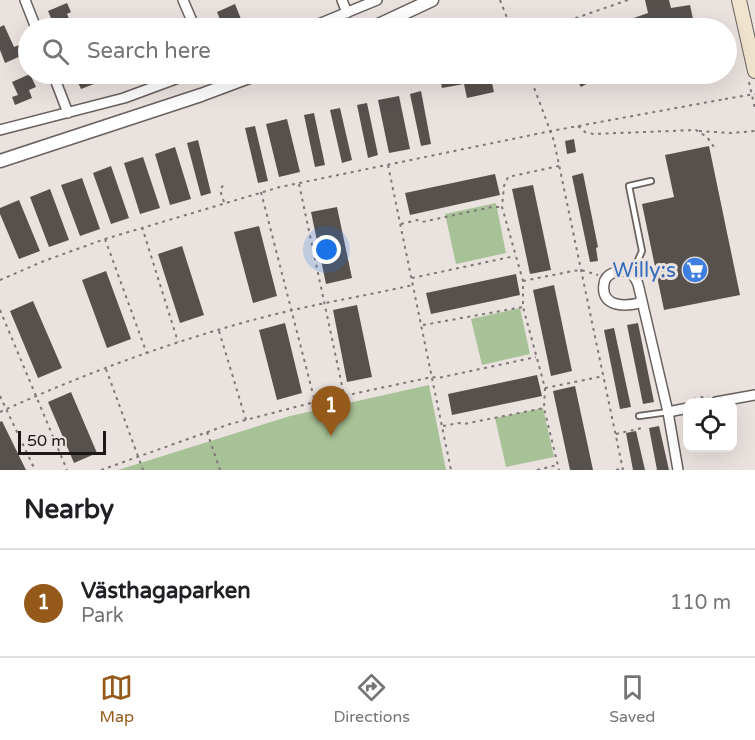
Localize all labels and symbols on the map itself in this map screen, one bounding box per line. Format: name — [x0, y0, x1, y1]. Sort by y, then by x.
your location — [312, 235, 341, 264]
supermarket icon: Willy:s — [680, 255, 710, 285]
place label: Willy:s — [612, 258, 676, 283]
pin: 1 — [312, 386, 350, 436]
scale bar — [18, 428, 106, 456]

